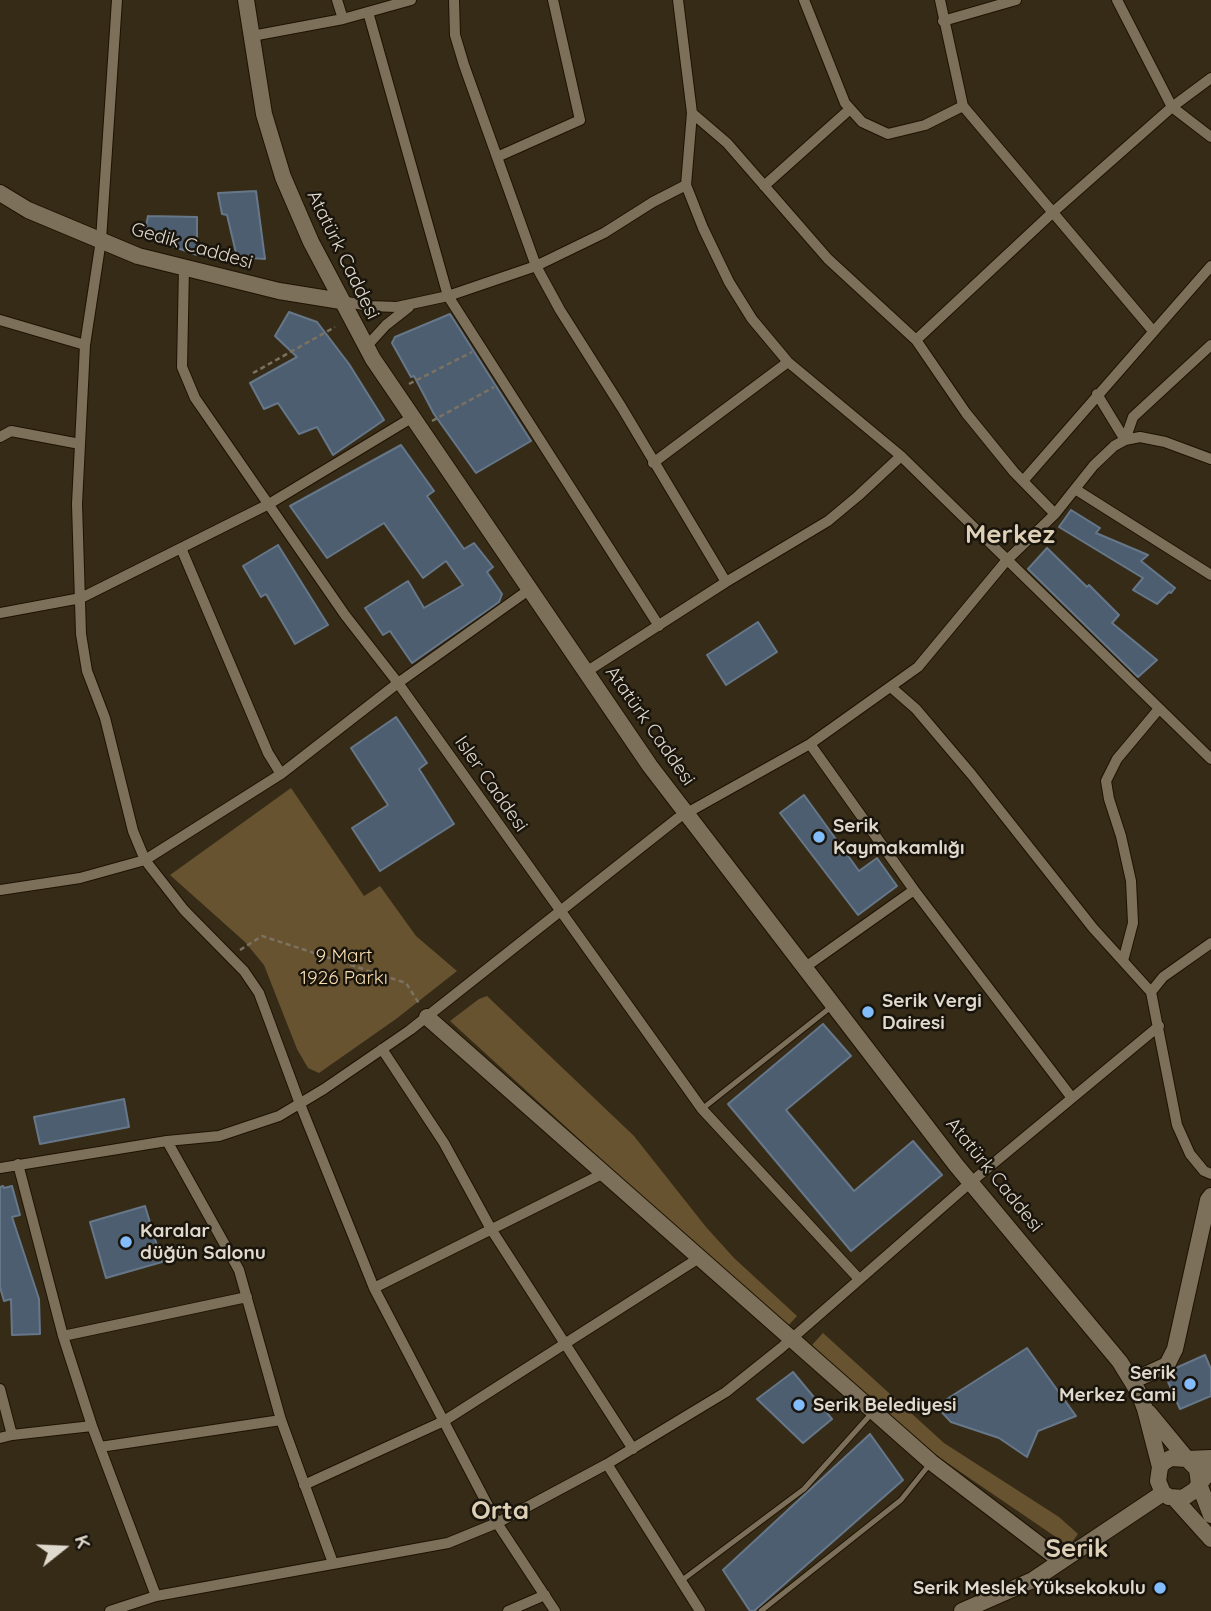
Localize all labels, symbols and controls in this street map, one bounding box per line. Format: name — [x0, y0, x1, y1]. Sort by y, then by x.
street label: Atatürk Caddesi — [302, 187, 384, 323]
street label: Gedik Caddesi — [129, 218, 255, 274]
district label: Merkez — [965, 519, 1055, 551]
street label: Atatürk Caddesi — [600, 662, 700, 790]
street label: Isler Caddesi — [450, 732, 532, 836]
place label: Serik Kaymakamlığı — [833, 815, 964, 859]
marker: Serik Kaymakamlığı — [811, 829, 827, 845]
park label: 9 Mart 1926 Parkı — [300, 945, 388, 989]
place label: Serik Vergi Dairesi — [882, 990, 982, 1034]
marker: Serik Vergi Dairesi — [860, 1004, 876, 1020]
street label: Atatürk Caddesi — [941, 1113, 1047, 1237]
place label: Karalar düğün Salonu — [140, 1220, 266, 1264]
marker: Karalar düğün Salonu — [118, 1234, 134, 1250]
place label: Serik Merkez Cami — [1059, 1362, 1176, 1406]
marker: Serik Merkez Cami — [1182, 1376, 1198, 1392]
place label: Serik Belediyesi — [813, 1394, 957, 1416]
marker: Serik Belediyesi — [791, 1397, 807, 1413]
district label: Orta — [471, 1495, 529, 1527]
north arrow — [28, 1513, 98, 1583]
text: K — [70, 1532, 96, 1551]
district label: Serik — [1045, 1533, 1109, 1565]
place label: Serik Meslek Yüksekokulu — [913, 1577, 1146, 1599]
marker: Serik Meslek Yüksekokulu — [1152, 1580, 1168, 1596]

